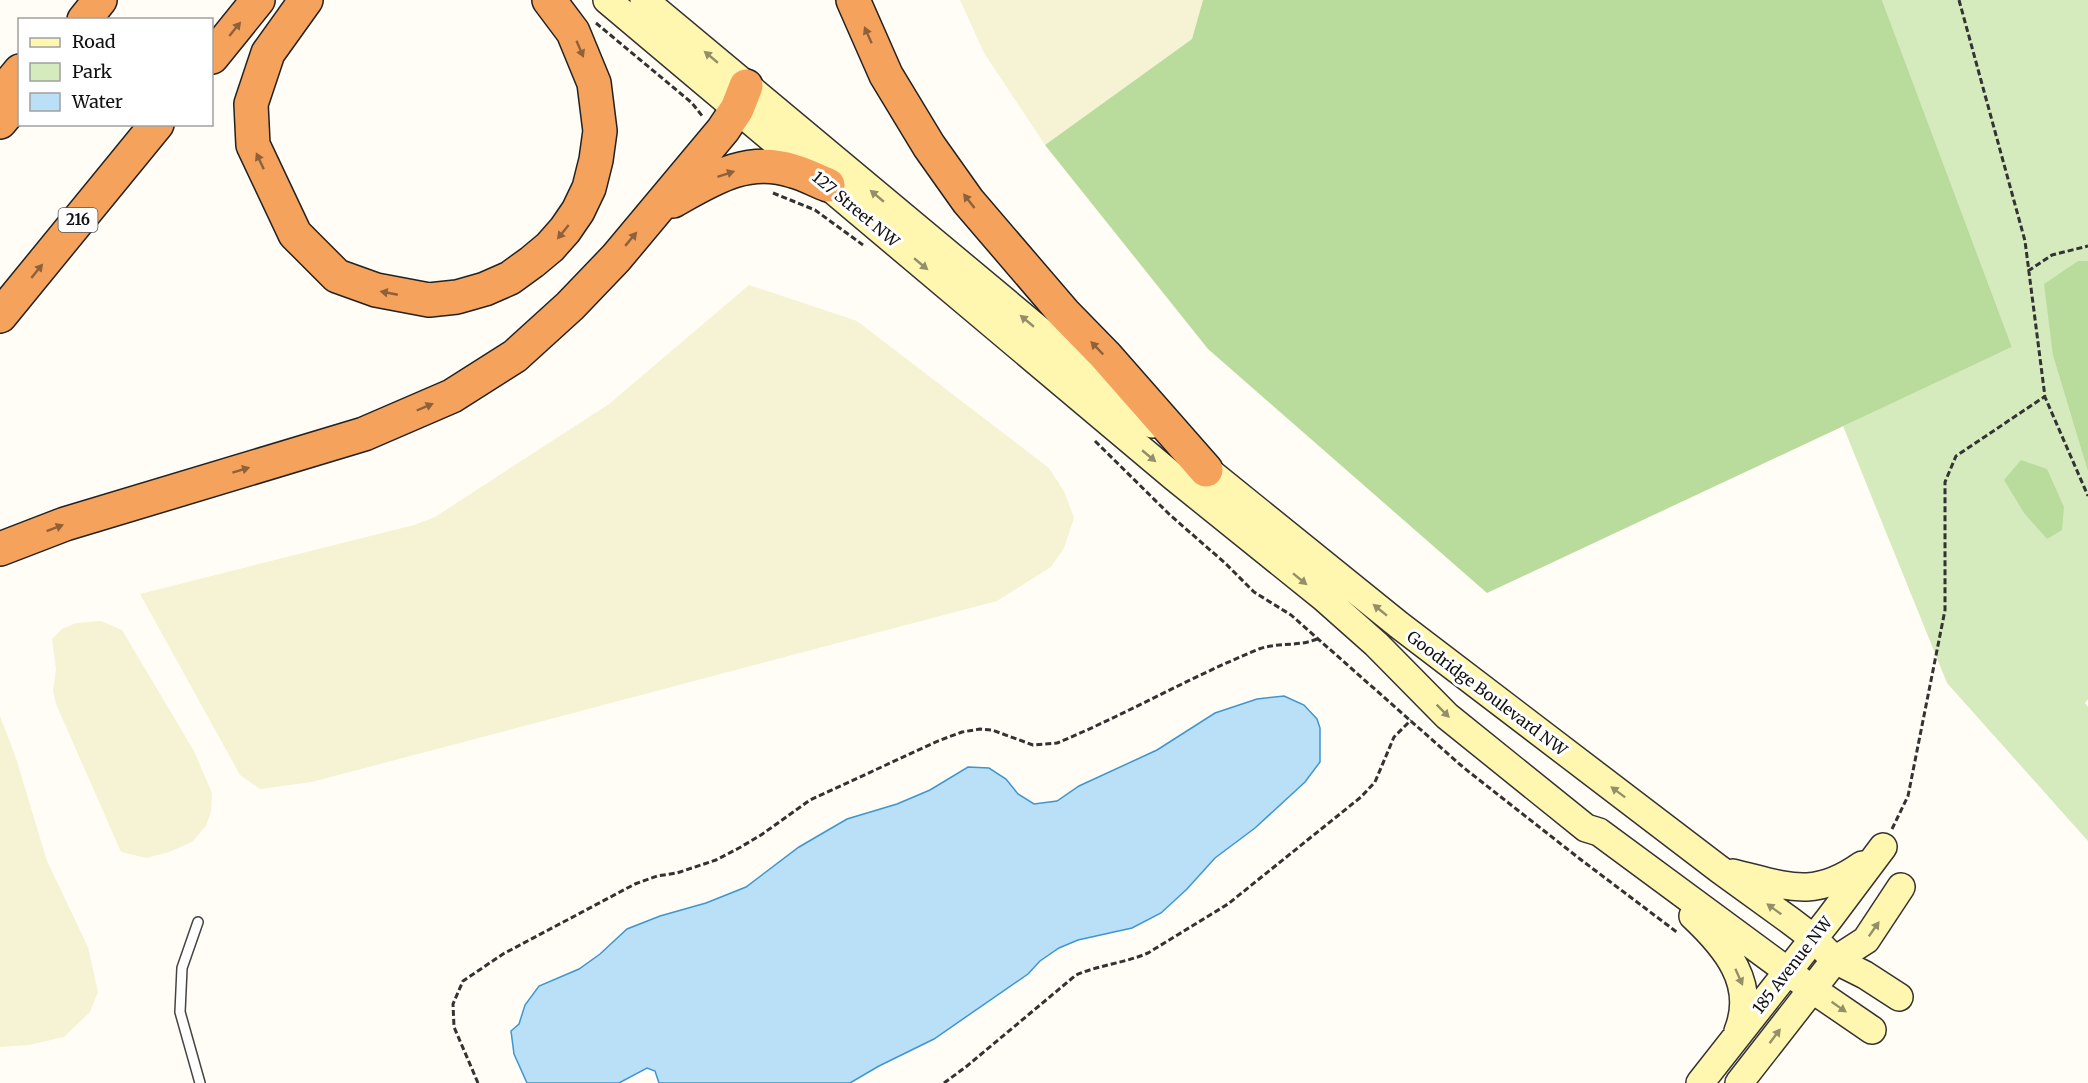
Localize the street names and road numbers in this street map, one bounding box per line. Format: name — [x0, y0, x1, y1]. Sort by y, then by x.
street label: 127 Street NW — [808, 167, 904, 252]
road number: 216 — [58, 208, 98, 232]
street label: Goodridge Boulevard NW — [1403, 626, 1572, 760]
street label: 185 Avenue NW — [1748, 912, 1837, 1018]

